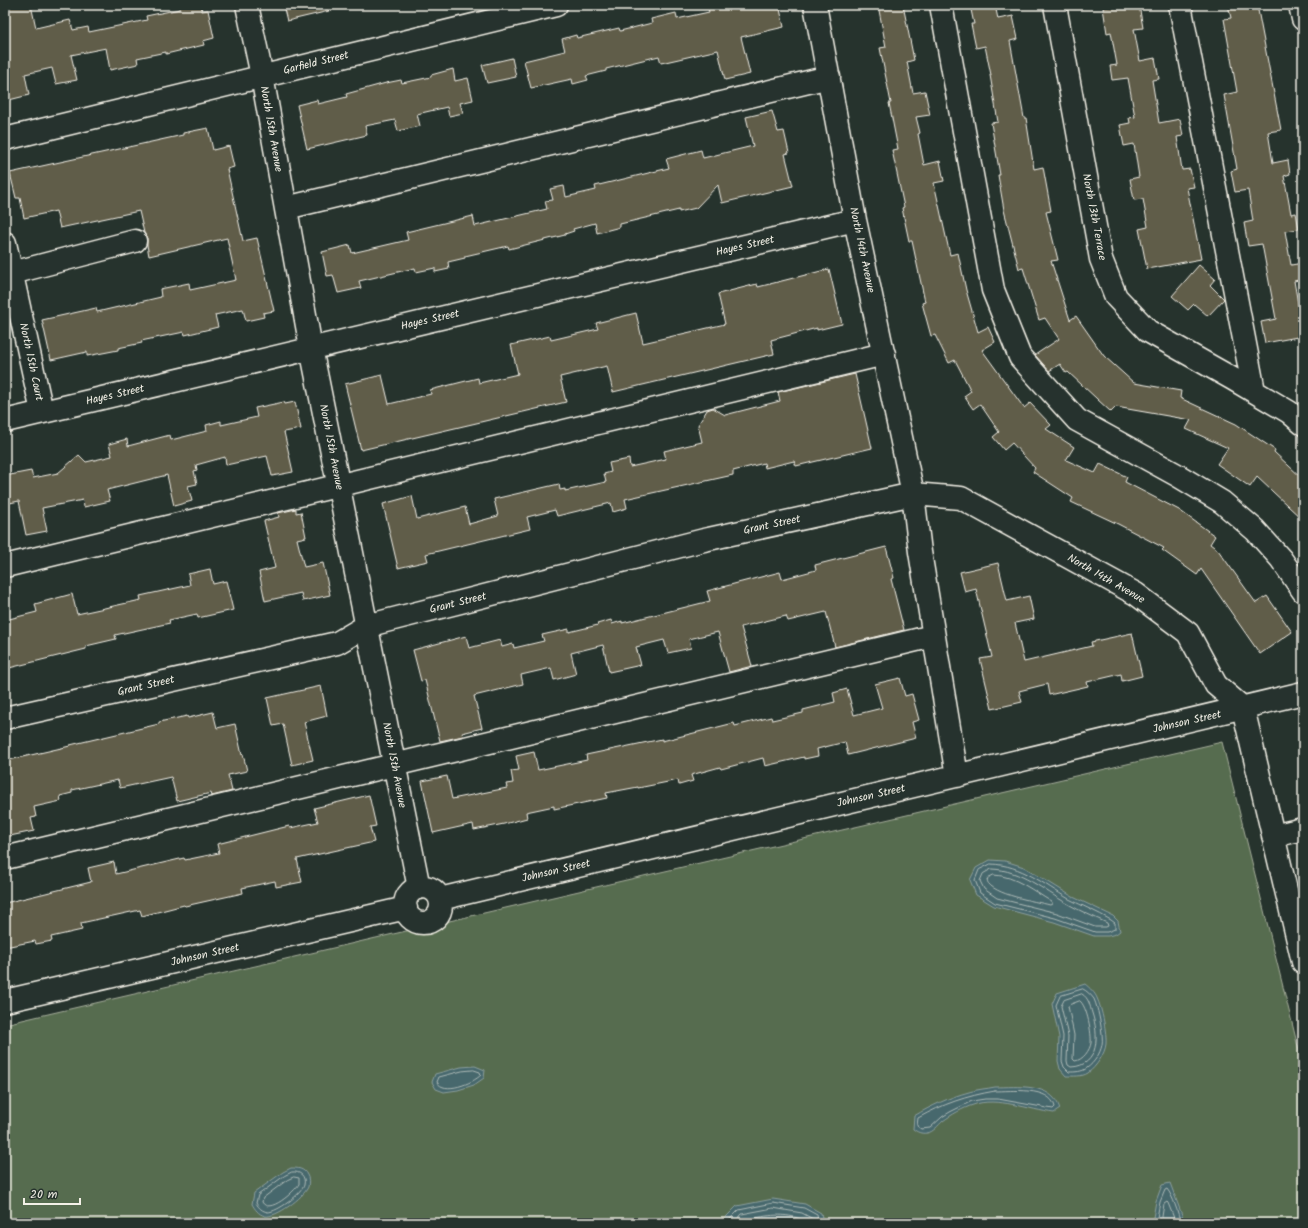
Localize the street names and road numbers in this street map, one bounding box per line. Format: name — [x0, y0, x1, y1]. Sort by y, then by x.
street label: Garfield Street — [281, 46, 351, 80]
street label: North 15th Avenue — [255, 85, 287, 173]
street label: North 13th Terrace — [1077, 172, 1111, 262]
street label: North 14th Avenue — [844, 206, 880, 295]
street label: Hayes Street — [714, 230, 777, 261]
street label: Hayes Street — [399, 304, 462, 335]
street label: North 15th Court — [14, 321, 48, 403]
street label: Hayes Street — [84, 379, 147, 410]
street label: North 15th Avenue — [314, 403, 348, 491]
street label: Grant Street — [742, 510, 803, 540]
street label: North 14th Avenue — [1064, 549, 1148, 609]
street label: Grant Street — [428, 587, 489, 619]
street label: Grant Street — [116, 671, 177, 701]
street label: Johnson Street — [1151, 705, 1224, 739]
street label: North 15th Avenue — [377, 721, 411, 809]
street label: Johnson Street — [835, 779, 908, 813]
street label: Johnson Street — [520, 854, 593, 888]
street label: Johnson Street — [169, 938, 242, 972]

